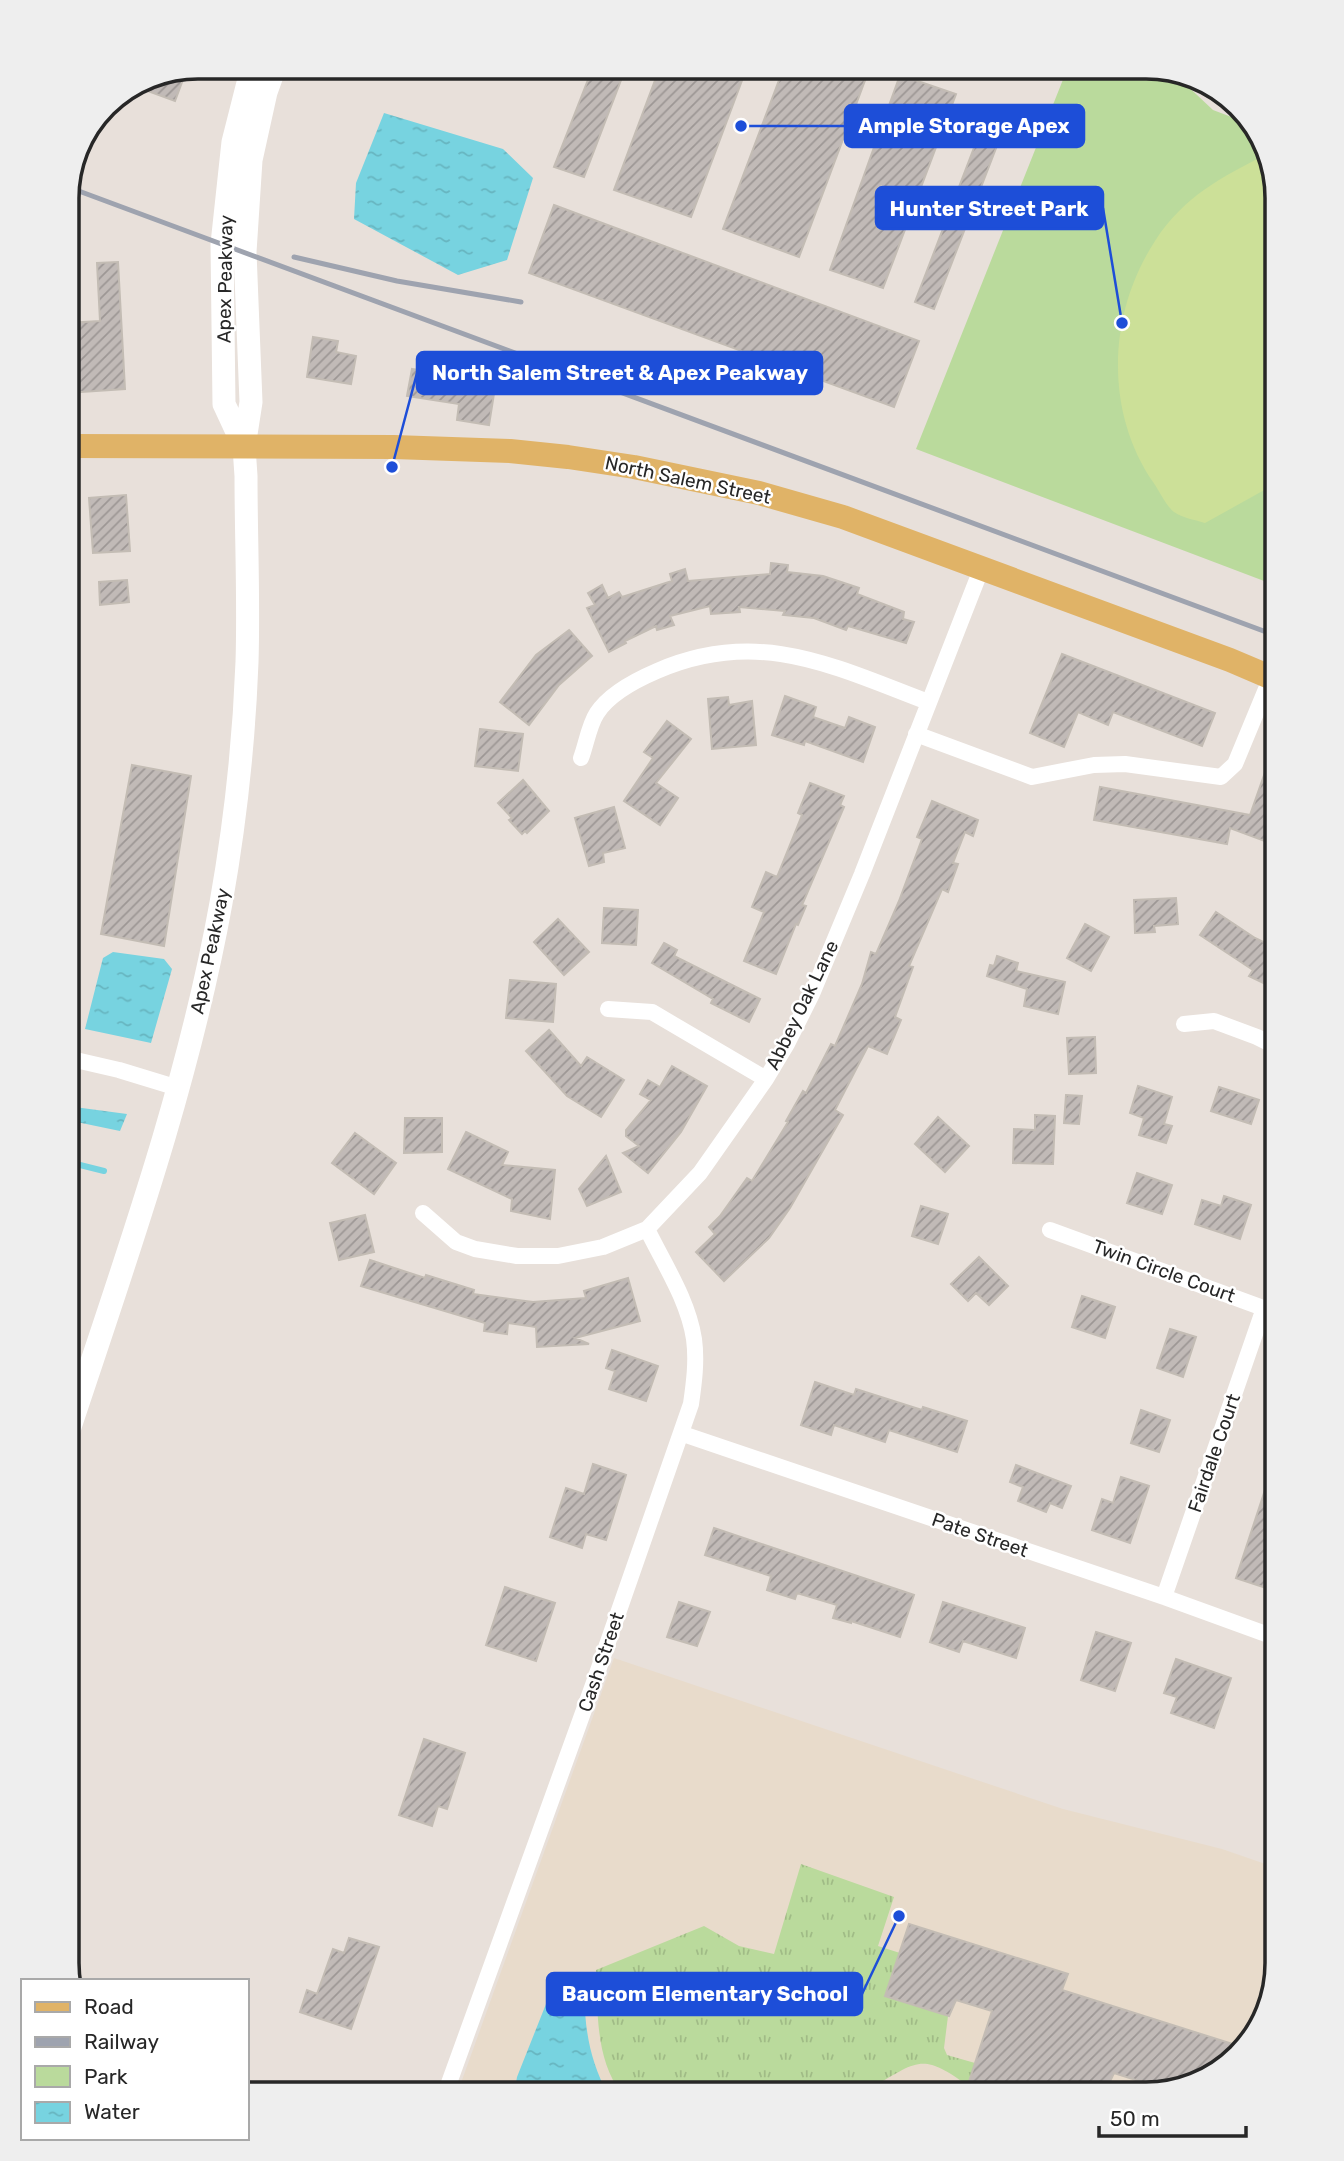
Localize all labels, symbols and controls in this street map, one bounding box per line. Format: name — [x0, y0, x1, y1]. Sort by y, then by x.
callout: Ample Storage Apex — [845, 105, 1084, 147]
text: Ample Storage Apex — [858, 113, 1070, 138]
callout: Hunter Street Park — [876, 187, 1103, 229]
text: Hunter Street Park — [890, 196, 1089, 221]
street label: Apex Peakway — [212, 215, 238, 343]
callout: North Salem Street & Apex Peakway — [417, 352, 822, 394]
text: North Salem Street & Apex Peakway — [432, 360, 808, 385]
street label: North Salem Street — [603, 451, 774, 509]
street label: Apex Peakway — [185, 886, 235, 1016]
street label: Abbey Oak Lane — [761, 936, 843, 1074]
street label: Twin Circle Court — [1090, 1235, 1239, 1308]
street label: Fairdale Court — [1183, 1390, 1245, 1515]
street label: Pate Street — [929, 1508, 1032, 1562]
street label: Cash Street — [573, 1609, 629, 1715]
callout: Baucom Elementary School — [547, 1973, 862, 2015]
legend — [21, 1979, 248, 2140]
text: Baucom Elementary School — [562, 1981, 848, 2006]
text: Road — [84, 1994, 134, 2019]
text: Railway — [84, 2029, 159, 2054]
text: Park — [84, 2064, 128, 2089]
scale bar — [1099, 2094, 1246, 2138]
text: Water — [84, 2099, 140, 2124]
text: 50 m — [1110, 2106, 1160, 2131]

